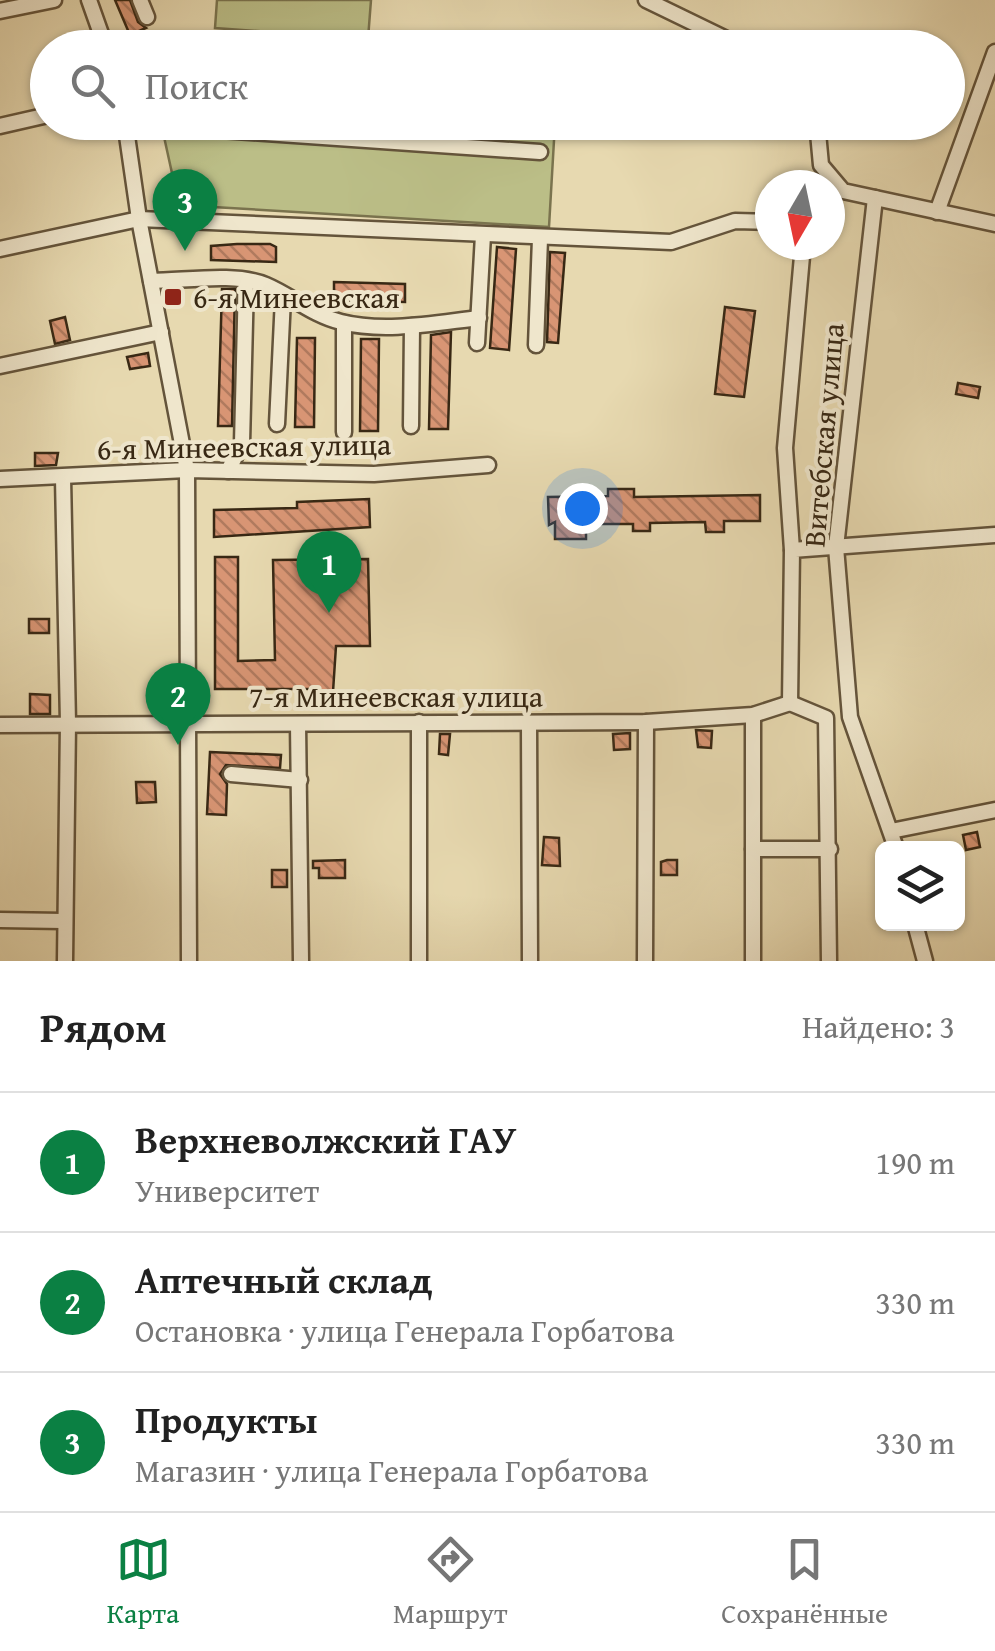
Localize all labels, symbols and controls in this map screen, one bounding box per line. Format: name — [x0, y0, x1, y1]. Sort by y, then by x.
search box — [30, 30, 965, 140]
text: Поиск — [145, 57, 248, 113]
icon: search — [65, 58, 120, 113]
pin: 3 — [152, 168, 218, 251]
north arrow — [755, 170, 845, 260]
place label: 6-я Минеевская — [193, 275, 400, 319]
marker: 6-я Минеевская — [162, 286, 184, 308]
street label: Витебская улица — [791, 320, 855, 549]
street label: 6-я Минеевская улица — [97, 421, 392, 471]
your location — [557, 483, 608, 534]
pin: 1 — [296, 530, 362, 613]
pin: 2 — [146, 662, 210, 745]
street label: 7-я Минеевская улица — [249, 674, 544, 718]
map controls — [875, 841, 965, 931]
button: layers — [875, 841, 965, 931]
text: Рядом — [40, 996, 167, 1057]
text: Найдено: 3 — [802, 1003, 955, 1050]
text: Верхневолжский ГАУ — [135, 1111, 516, 1167]
text: 1 — [64, 1139, 81, 1186]
text: 190 m — [876, 1139, 955, 1186]
text: Университет — [135, 1167, 319, 1214]
text: Аптечный склад — [135, 1251, 433, 1307]
text: 2 — [64, 1279, 81, 1326]
text: 330 m — [876, 1279, 955, 1326]
text: Остановка · улица Генерала Горбатова — [135, 1307, 674, 1354]
text: Продукты — [135, 1391, 317, 1447]
text: 3 — [64, 1419, 81, 1466]
text: 330 m — [876, 1419, 955, 1466]
text: Магазин · улица Генерала Горбатова — [135, 1447, 648, 1494]
tab: Карта — [107, 1532, 179, 1633]
tab: Маршрут — [393, 1532, 508, 1633]
tab: Сохранённые — [721, 1532, 888, 1633]

